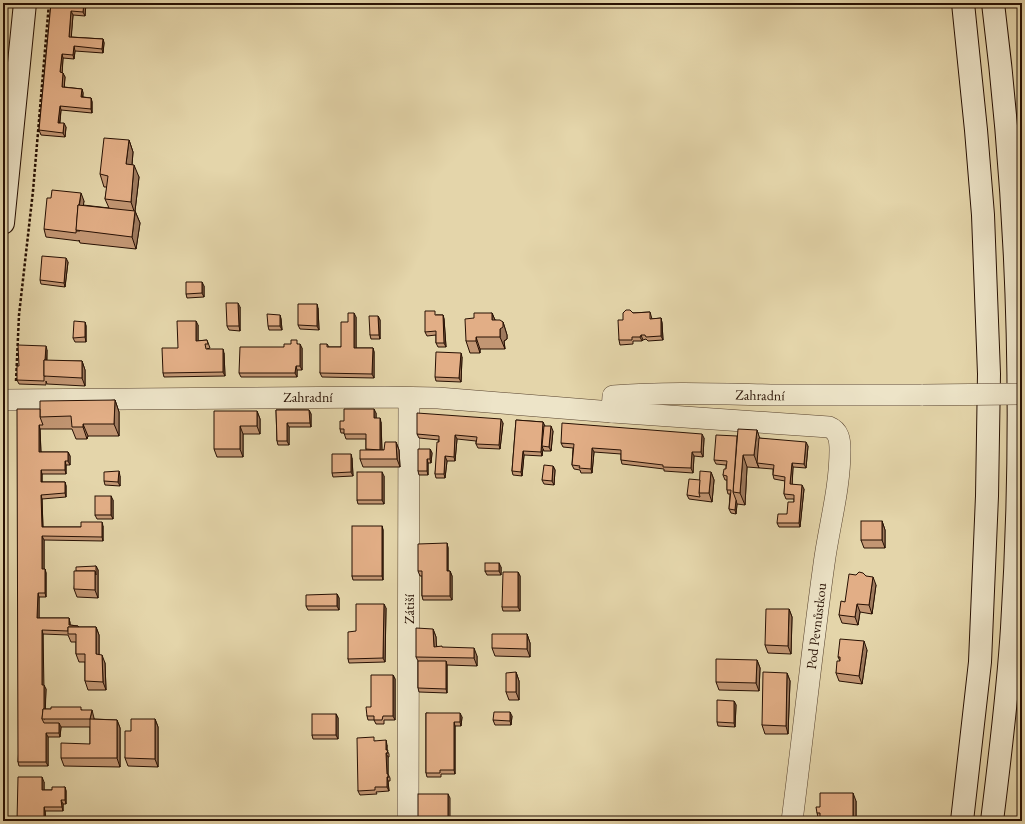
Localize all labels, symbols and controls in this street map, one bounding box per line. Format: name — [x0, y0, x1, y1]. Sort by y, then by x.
street label: Zahradní — [735, 386, 785, 404]
street label: Zahradní — [283, 388, 333, 406]
street label: Pod Pevnůstkou — [802, 581, 830, 670]
street label: Zátiší — [400, 594, 418, 624]

